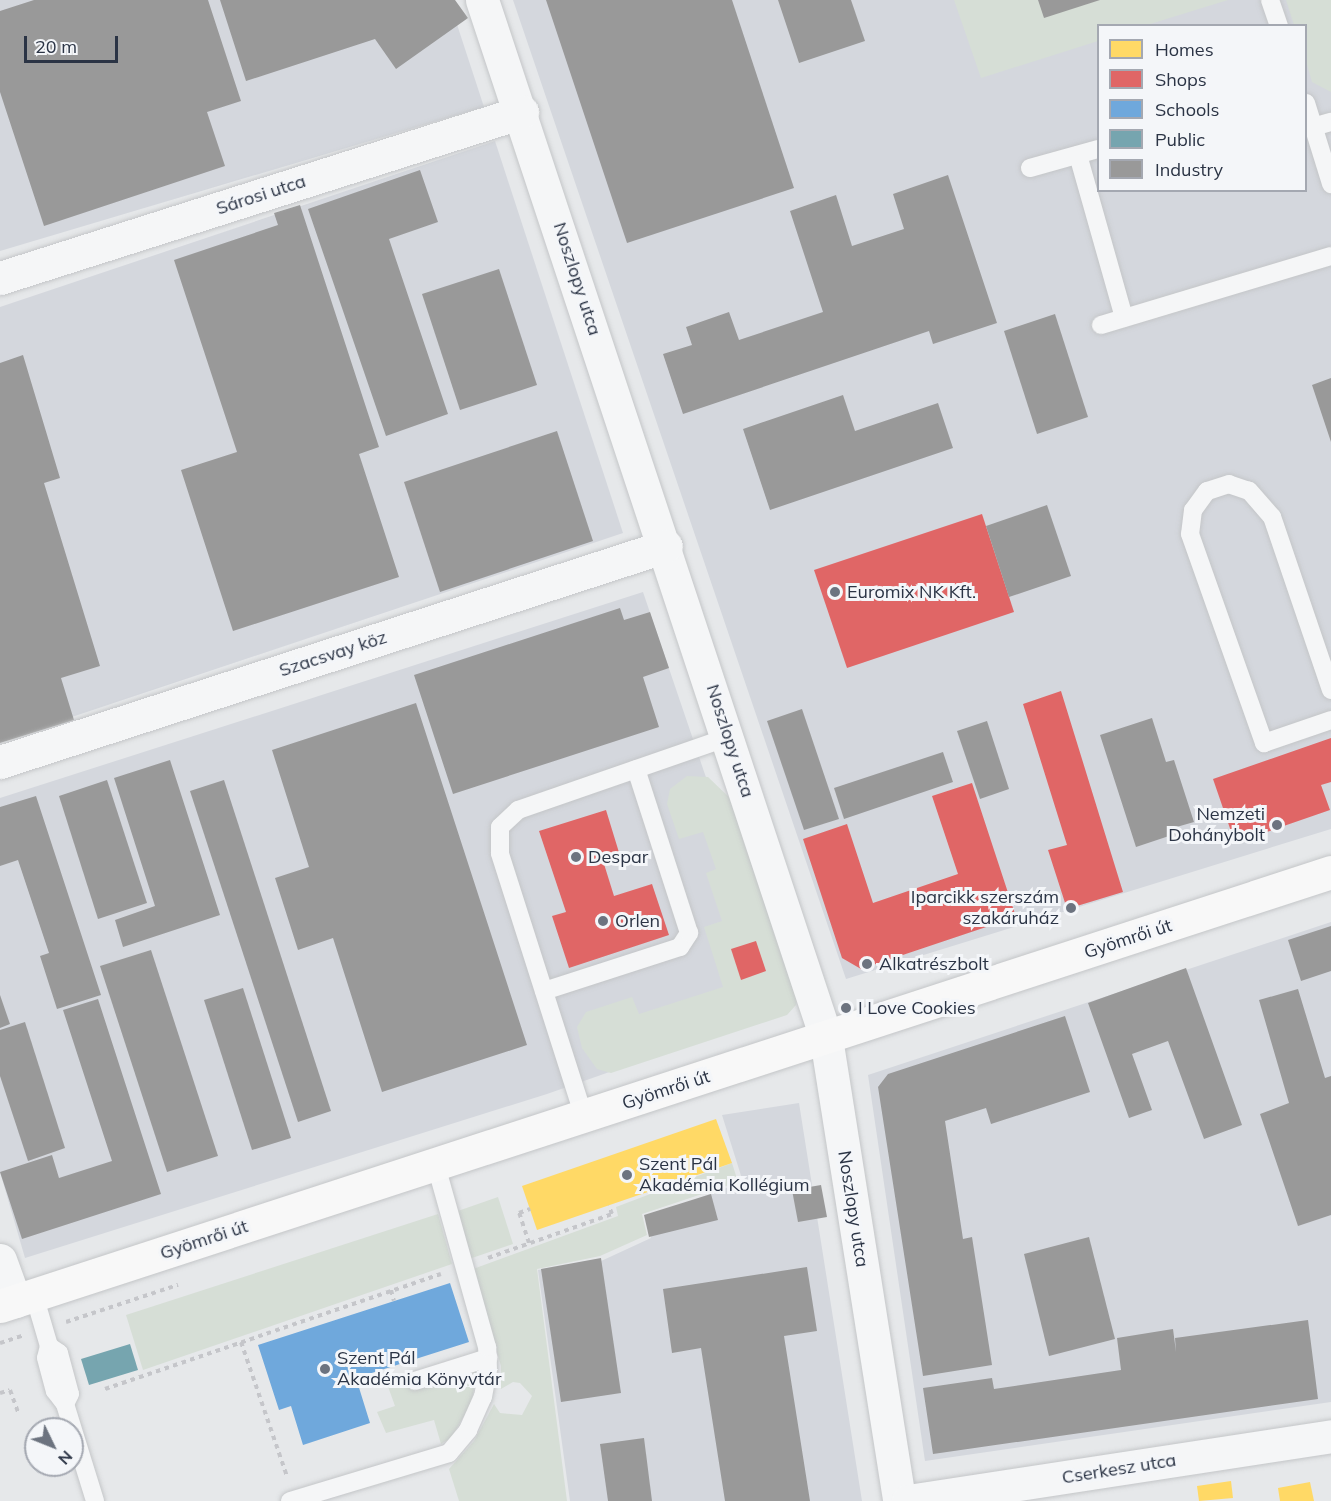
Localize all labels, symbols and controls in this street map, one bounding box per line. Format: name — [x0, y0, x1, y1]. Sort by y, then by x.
scale bar — [27, 24, 122, 62]
legend — [1097, 24, 1307, 192]
text: 20 m — [35, 35, 77, 58]
text: Homes — [1155, 38, 1214, 61]
text: Shops — [1155, 68, 1207, 91]
text: Schools — [1155, 98, 1219, 121]
text: Public — [1155, 128, 1205, 151]
text: Industry — [1155, 158, 1223, 181]
street label: Sárosi utca — [214, 170, 308, 220]
street label: Noszlopy utca — [549, 220, 605, 338]
place label: Euromix NK Kft. — [847, 581, 976, 603]
marker: Euromix NK Kft. — [828, 585, 842, 599]
street label: Szacsvay köz — [276, 626, 390, 682]
street label: Noszlopy utca — [702, 682, 758, 800]
place label: Nemzeti Dohánybolt — [1168, 804, 1265, 846]
marker: Nemzeti Dohánybolt — [1270, 818, 1284, 832]
place label: Despar — [588, 846, 648, 868]
marker: Despar — [569, 850, 583, 864]
place label: Iparcikk szerszám szakáruház — [911, 887, 1059, 930]
marker: Iparcikk szerszám szakáruház — [1064, 901, 1078, 915]
place label: Orlen — [615, 910, 660, 932]
marker: Orlen — [596, 914, 610, 928]
street label: Gyömrői út — [1081, 915, 1175, 963]
place label: Alkatrészbolt — [879, 953, 989, 975]
marker: Alkatrészbolt — [860, 957, 874, 971]
place label: I Love Cookies — [858, 997, 976, 1019]
marker: I Love Cookies — [839, 1001, 853, 1015]
street label: Gyömrői út — [619, 1066, 713, 1114]
street label: Noszlopy utca — [833, 1149, 873, 1269]
place label: Szent Pál Akadémia Kollégium — [639, 1154, 810, 1196]
marker: Szent Pál Akadémia Kollégium — [620, 1168, 634, 1182]
street label: Gyömrői út — [157, 1216, 251, 1264]
place label: Szent Pál Akadémia Könyvtár — [337, 1348, 501, 1390]
marker: Szent Pál Akadémia Könyvtár — [318, 1362, 332, 1376]
north arrow — [24, 1417, 84, 1477]
text: N — [54, 1447, 77, 1469]
street label: Cserkesz utca — [1060, 1449, 1178, 1489]

